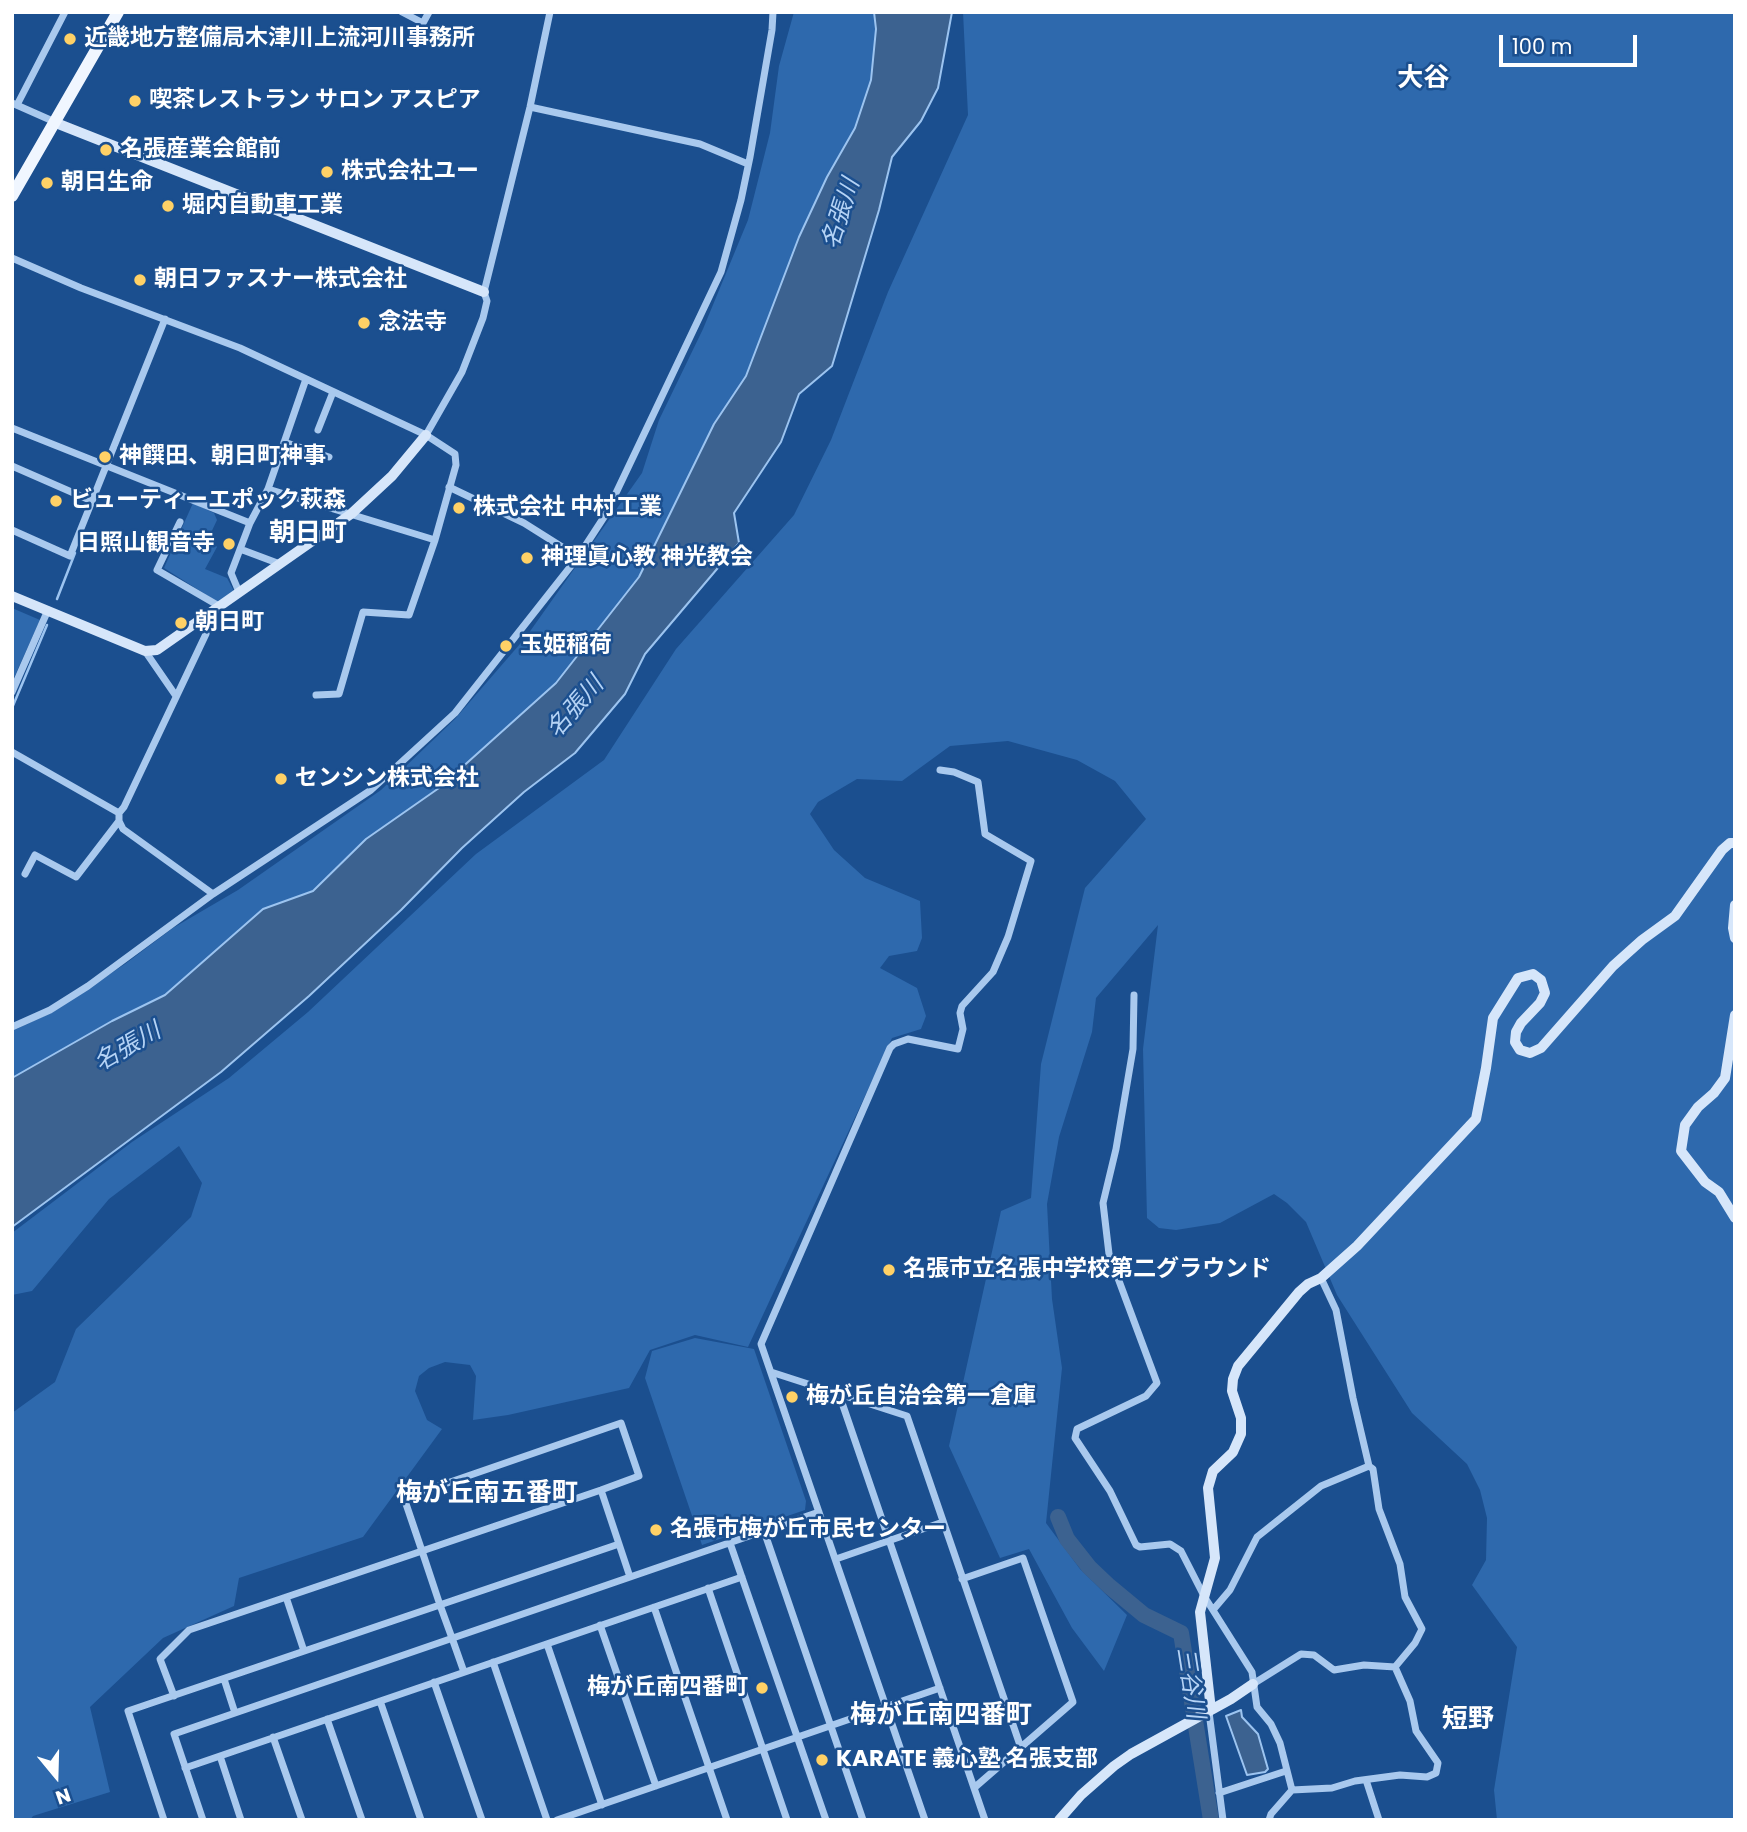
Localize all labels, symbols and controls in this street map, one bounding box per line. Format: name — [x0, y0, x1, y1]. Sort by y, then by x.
scale bar — [1502, 21, 1640, 65]
place label: 近畿地方整備局木津川上流河川事務所 — [84, 25, 475, 53]
marker: 近畿地方整備局木津川上流河川事務所 — [62, 31, 78, 47]
text: 100 m — [1512, 32, 1572, 61]
district label: 大谷 — [1397, 63, 1449, 95]
place label: 喫茶レストラン サロン アスピア — [149, 87, 481, 115]
marker: 喫茶レストラン サロン アスピア — [127, 93, 143, 109]
place label: 名張産業会館前 — [120, 136, 281, 164]
marker: 名張産業会館前 — [98, 142, 114, 158]
place label: 株式会社ユー — [341, 158, 479, 186]
marker: 株式会社ユー — [319, 164, 335, 180]
place label: 朝日生命 — [61, 169, 153, 197]
marker: 朝日生命 — [39, 175, 55, 191]
water label: 名張川 — [817, 175, 867, 253]
place label: 堀内自動車工業 — [182, 192, 343, 220]
marker: 堀内自動車工業 — [160, 198, 176, 214]
place label: 朝日ファスナー株式会社 — [154, 266, 407, 294]
marker: 朝日ファスナー株式会社 — [132, 272, 148, 288]
place label: 念法寺 — [378, 309, 447, 337]
marker: 念法寺 — [356, 315, 372, 331]
place label: 神饌田、朝日町神事 — [119, 443, 326, 471]
marker: 神饌田、朝日町神事 — [97, 449, 113, 465]
place label: ビューティーエポック萩森 — [70, 487, 346, 515]
marker: ビューティーエポック萩森 — [48, 493, 64, 509]
place label: 株式会社 中村工業 — [473, 494, 662, 522]
marker: 株式会社 中村工業 — [451, 500, 467, 516]
district label: 朝日町 — [269, 518, 347, 550]
place label: 日照山観音寺 — [77, 530, 215, 558]
marker: 日照山観音寺 — [221, 536, 237, 552]
place label: 神理眞心教 神光教会 — [541, 544, 753, 572]
marker: 神理眞心教 神光教会 — [519, 550, 535, 566]
place label: 朝日町 — [195, 609, 264, 637]
marker: 朝日町 — [173, 615, 189, 631]
place label: 玉姫稲荷 — [520, 632, 612, 660]
marker: 玉姫稲荷 — [498, 638, 514, 654]
water label: 名張川 — [542, 671, 610, 745]
place label: センシン株式会社 — [295, 765, 479, 793]
marker: センシン株式会社 — [273, 771, 289, 787]
water label: 名張川 — [90, 1018, 166, 1078]
place label: 名張市立名張中学校第二グラウンド — [903, 1256, 1271, 1284]
marker: 名張市立名張中学校第二グラウンド — [881, 1262, 897, 1278]
place label: 梅が丘自治会第一倉庫 — [806, 1383, 1036, 1411]
marker: 梅が丘自治会第一倉庫 — [784, 1389, 800, 1405]
district label: 梅が丘南五番町 — [396, 1478, 578, 1510]
place label: 名張市梅が丘市民センター — [670, 1516, 946, 1544]
marker: 名張市梅が丘市民センター — [648, 1522, 664, 1538]
water label: 三谷川 — [1169, 1645, 1209, 1721]
place label: 梅が丘南四番町 — [587, 1674, 748, 1702]
marker: 梅が丘南四番町 — [754, 1680, 770, 1696]
district label: 梅が丘南四番町 — [850, 1700, 1032, 1732]
district label: 短野 — [1442, 1704, 1494, 1736]
north arrow — [21, 1741, 91, 1811]
place label: KARATE 義心塾 名張支部 — [836, 1746, 1098, 1774]
marker: KARATE 義心塾 名張支部 — [814, 1752, 830, 1768]
text: N — [52, 1781, 74, 1811]

